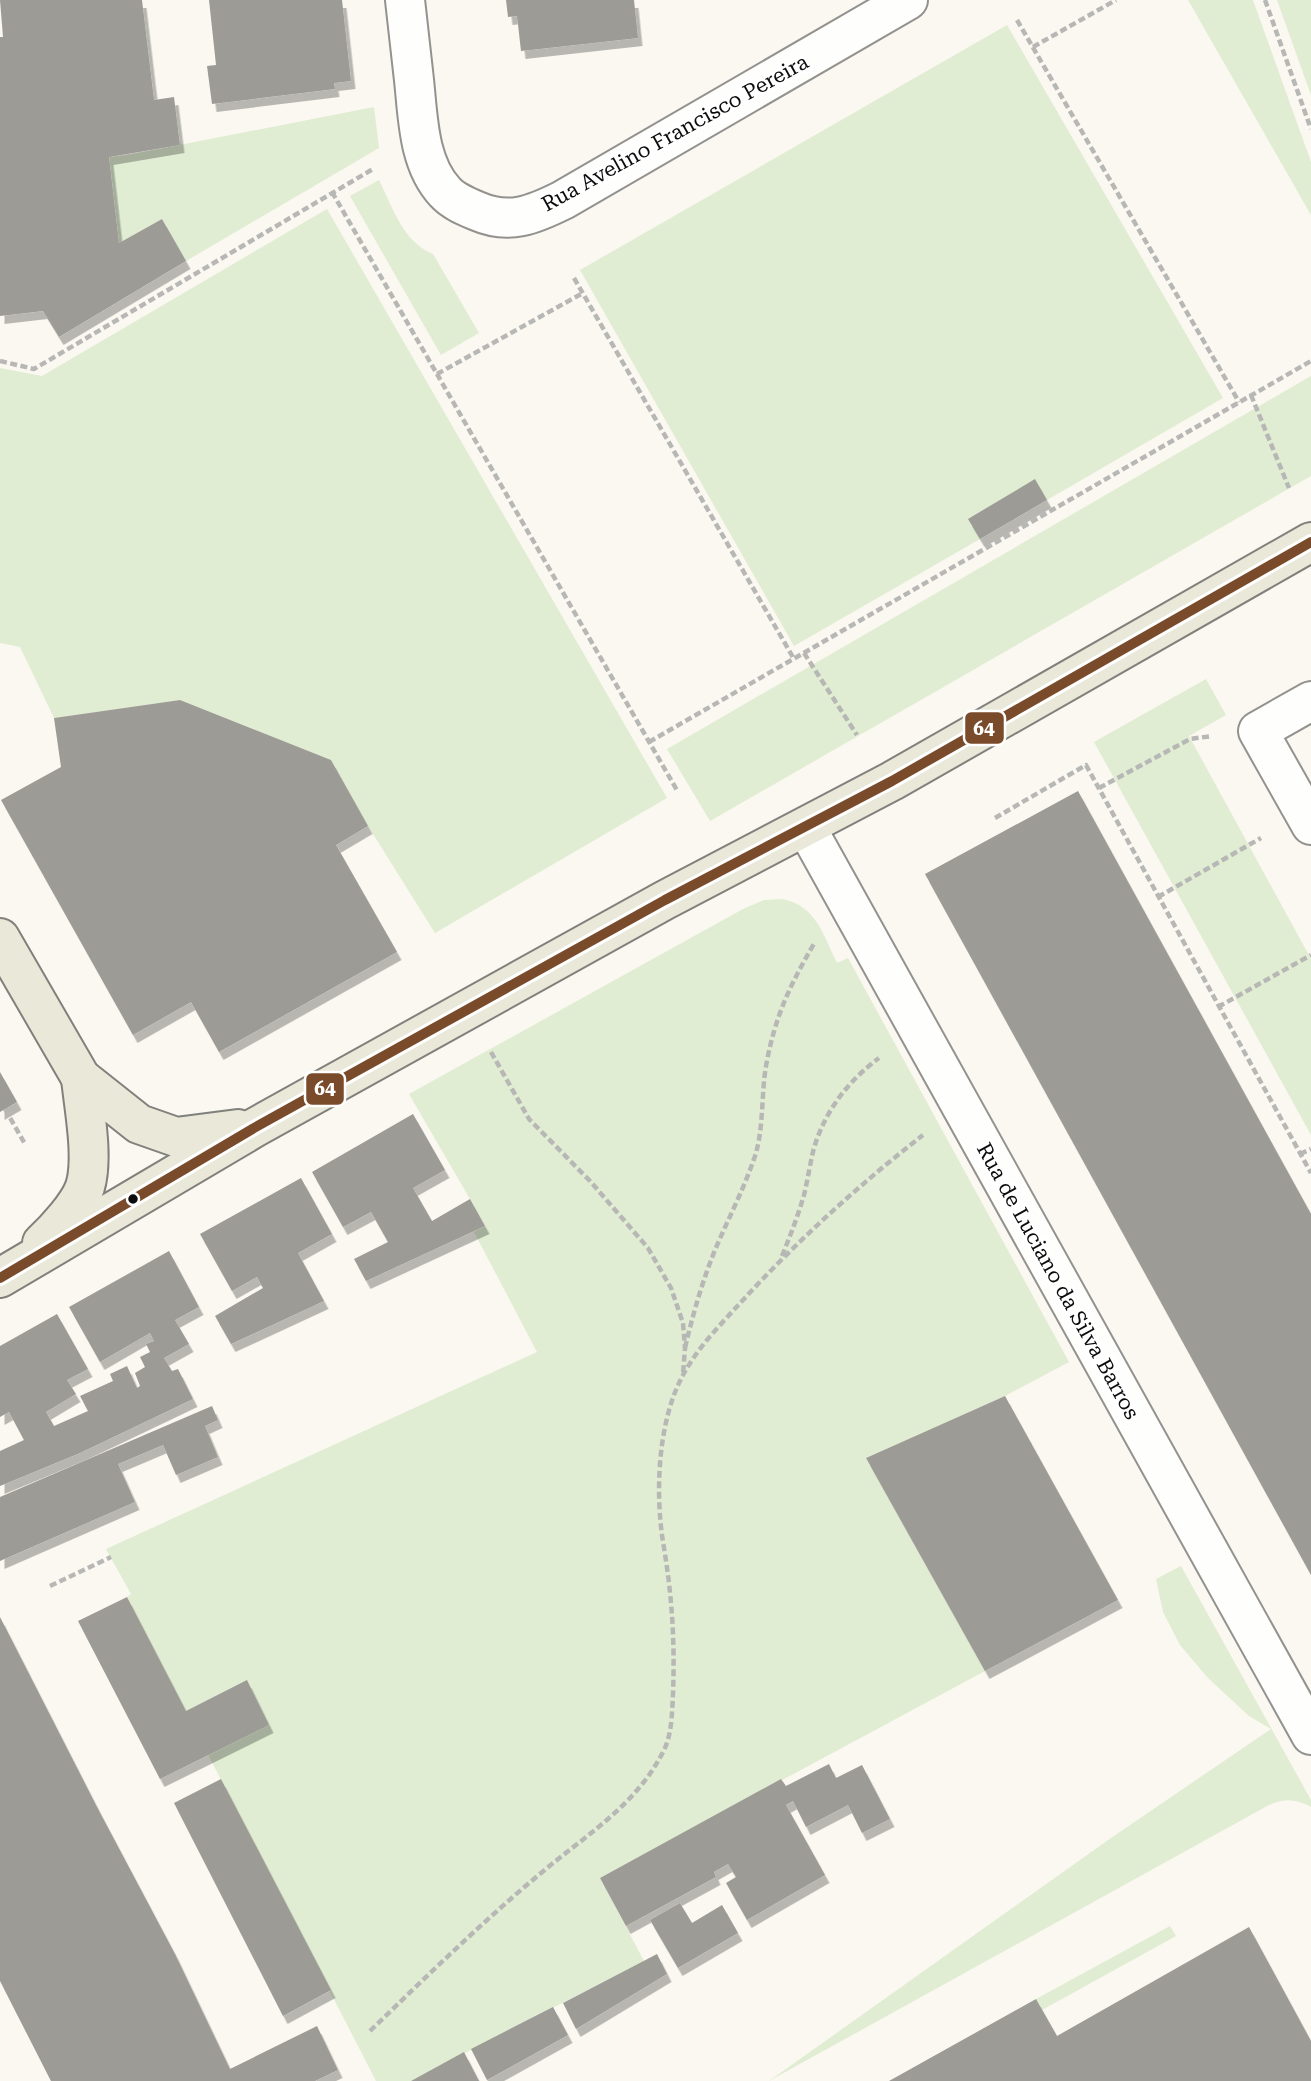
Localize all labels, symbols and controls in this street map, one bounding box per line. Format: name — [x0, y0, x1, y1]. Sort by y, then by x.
street label: Rua Avelino Francisco Pereira — [537, 49, 813, 216]
line badge: 64 — [964, 711, 1005, 745]
text: 64 — [973, 717, 995, 740]
line badge: 64 — [305, 1072, 345, 1106]
text: 64 — [314, 1077, 336, 1100]
street label: Rua de Luciano da Silva Barros — [972, 1139, 1144, 1423]
unlabelled marker — [126, 1192, 140, 1206]

